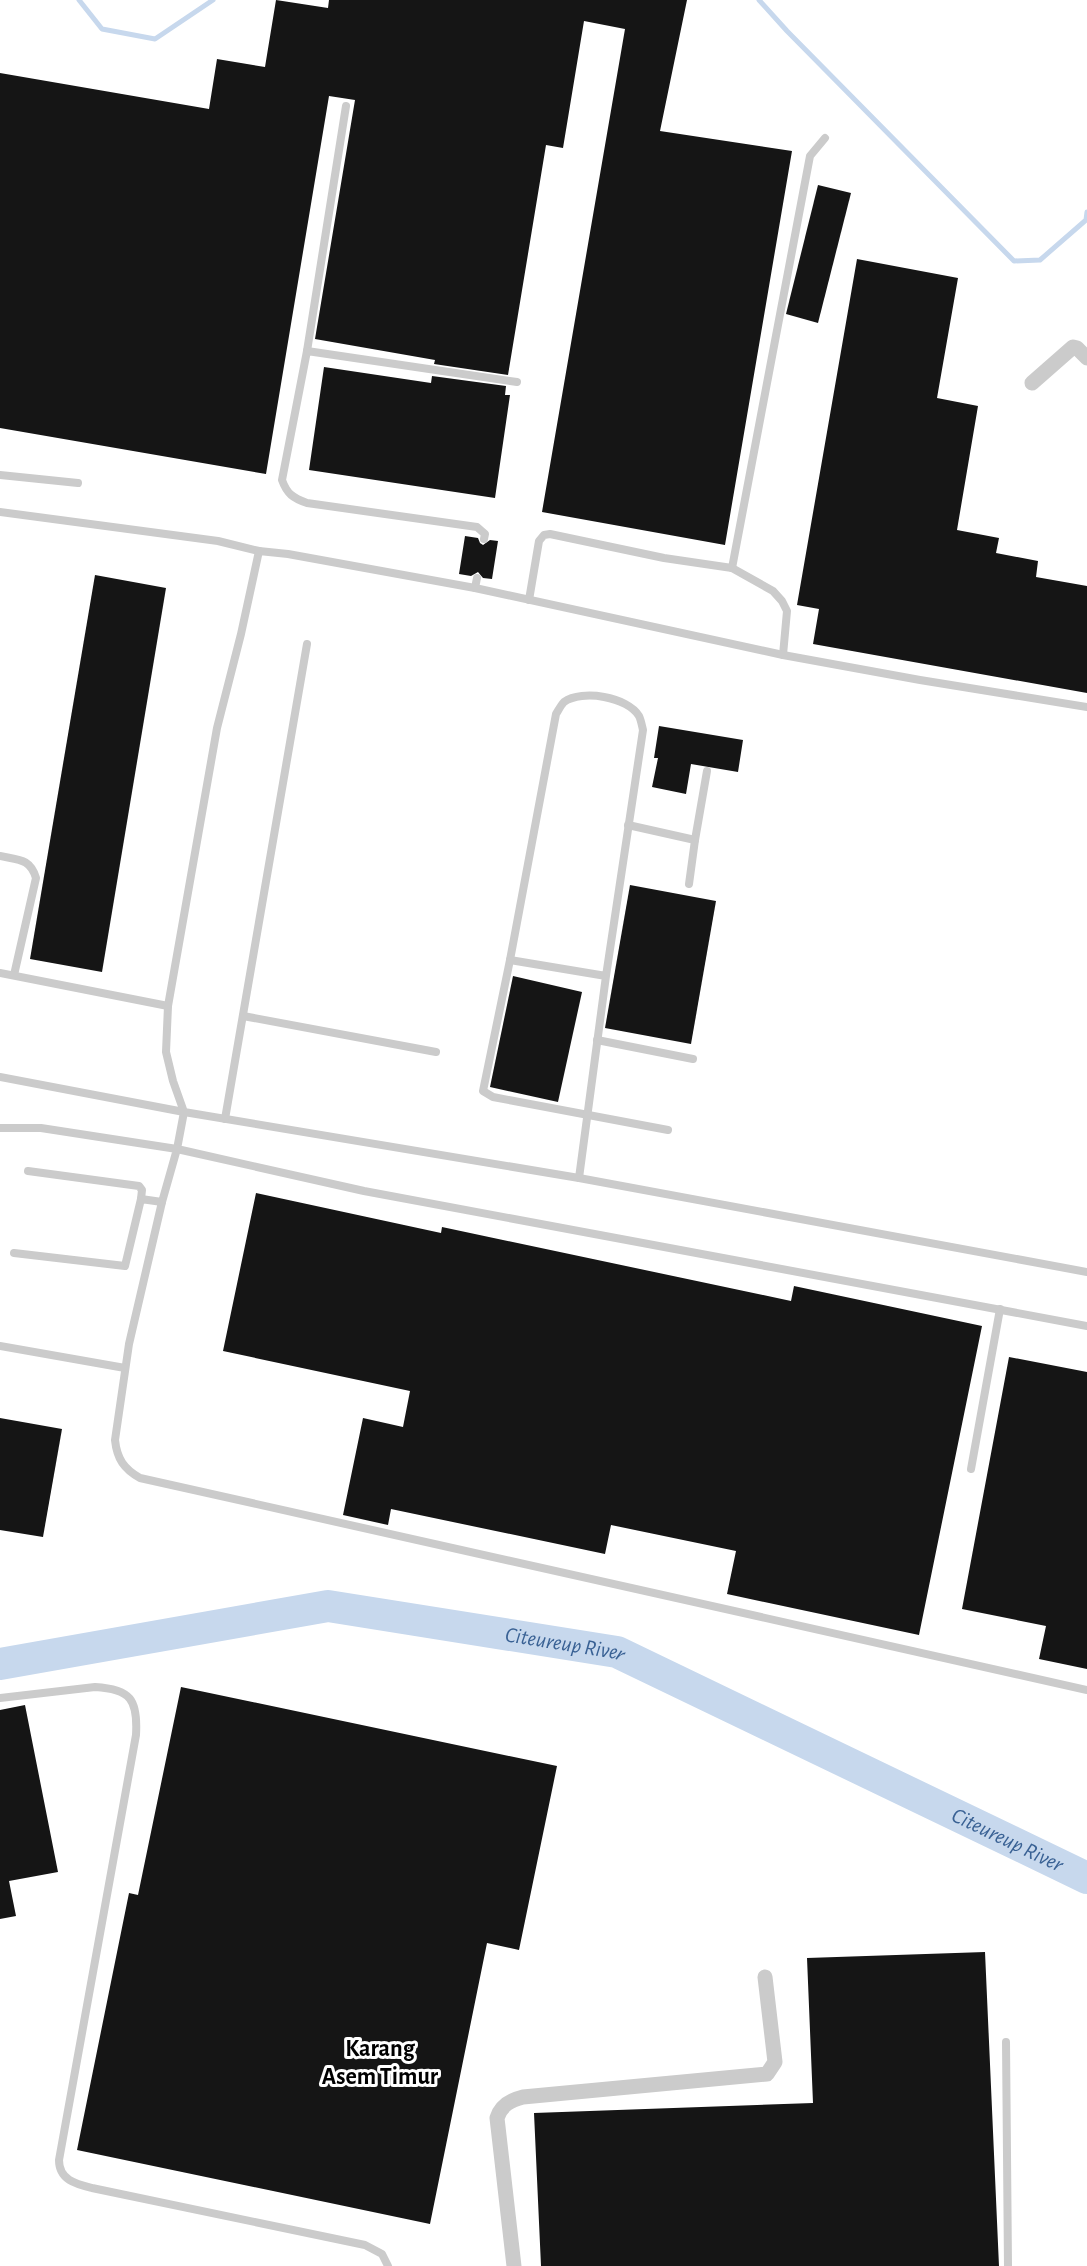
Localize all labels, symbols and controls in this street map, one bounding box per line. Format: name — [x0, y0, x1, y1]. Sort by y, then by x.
water label: Citeureup River — [504, 1623, 629, 1666]
water label: Citeureup River — [948, 1804, 1067, 1876]
district label: Karang Asem Timur — [322, 2037, 439, 2089]

